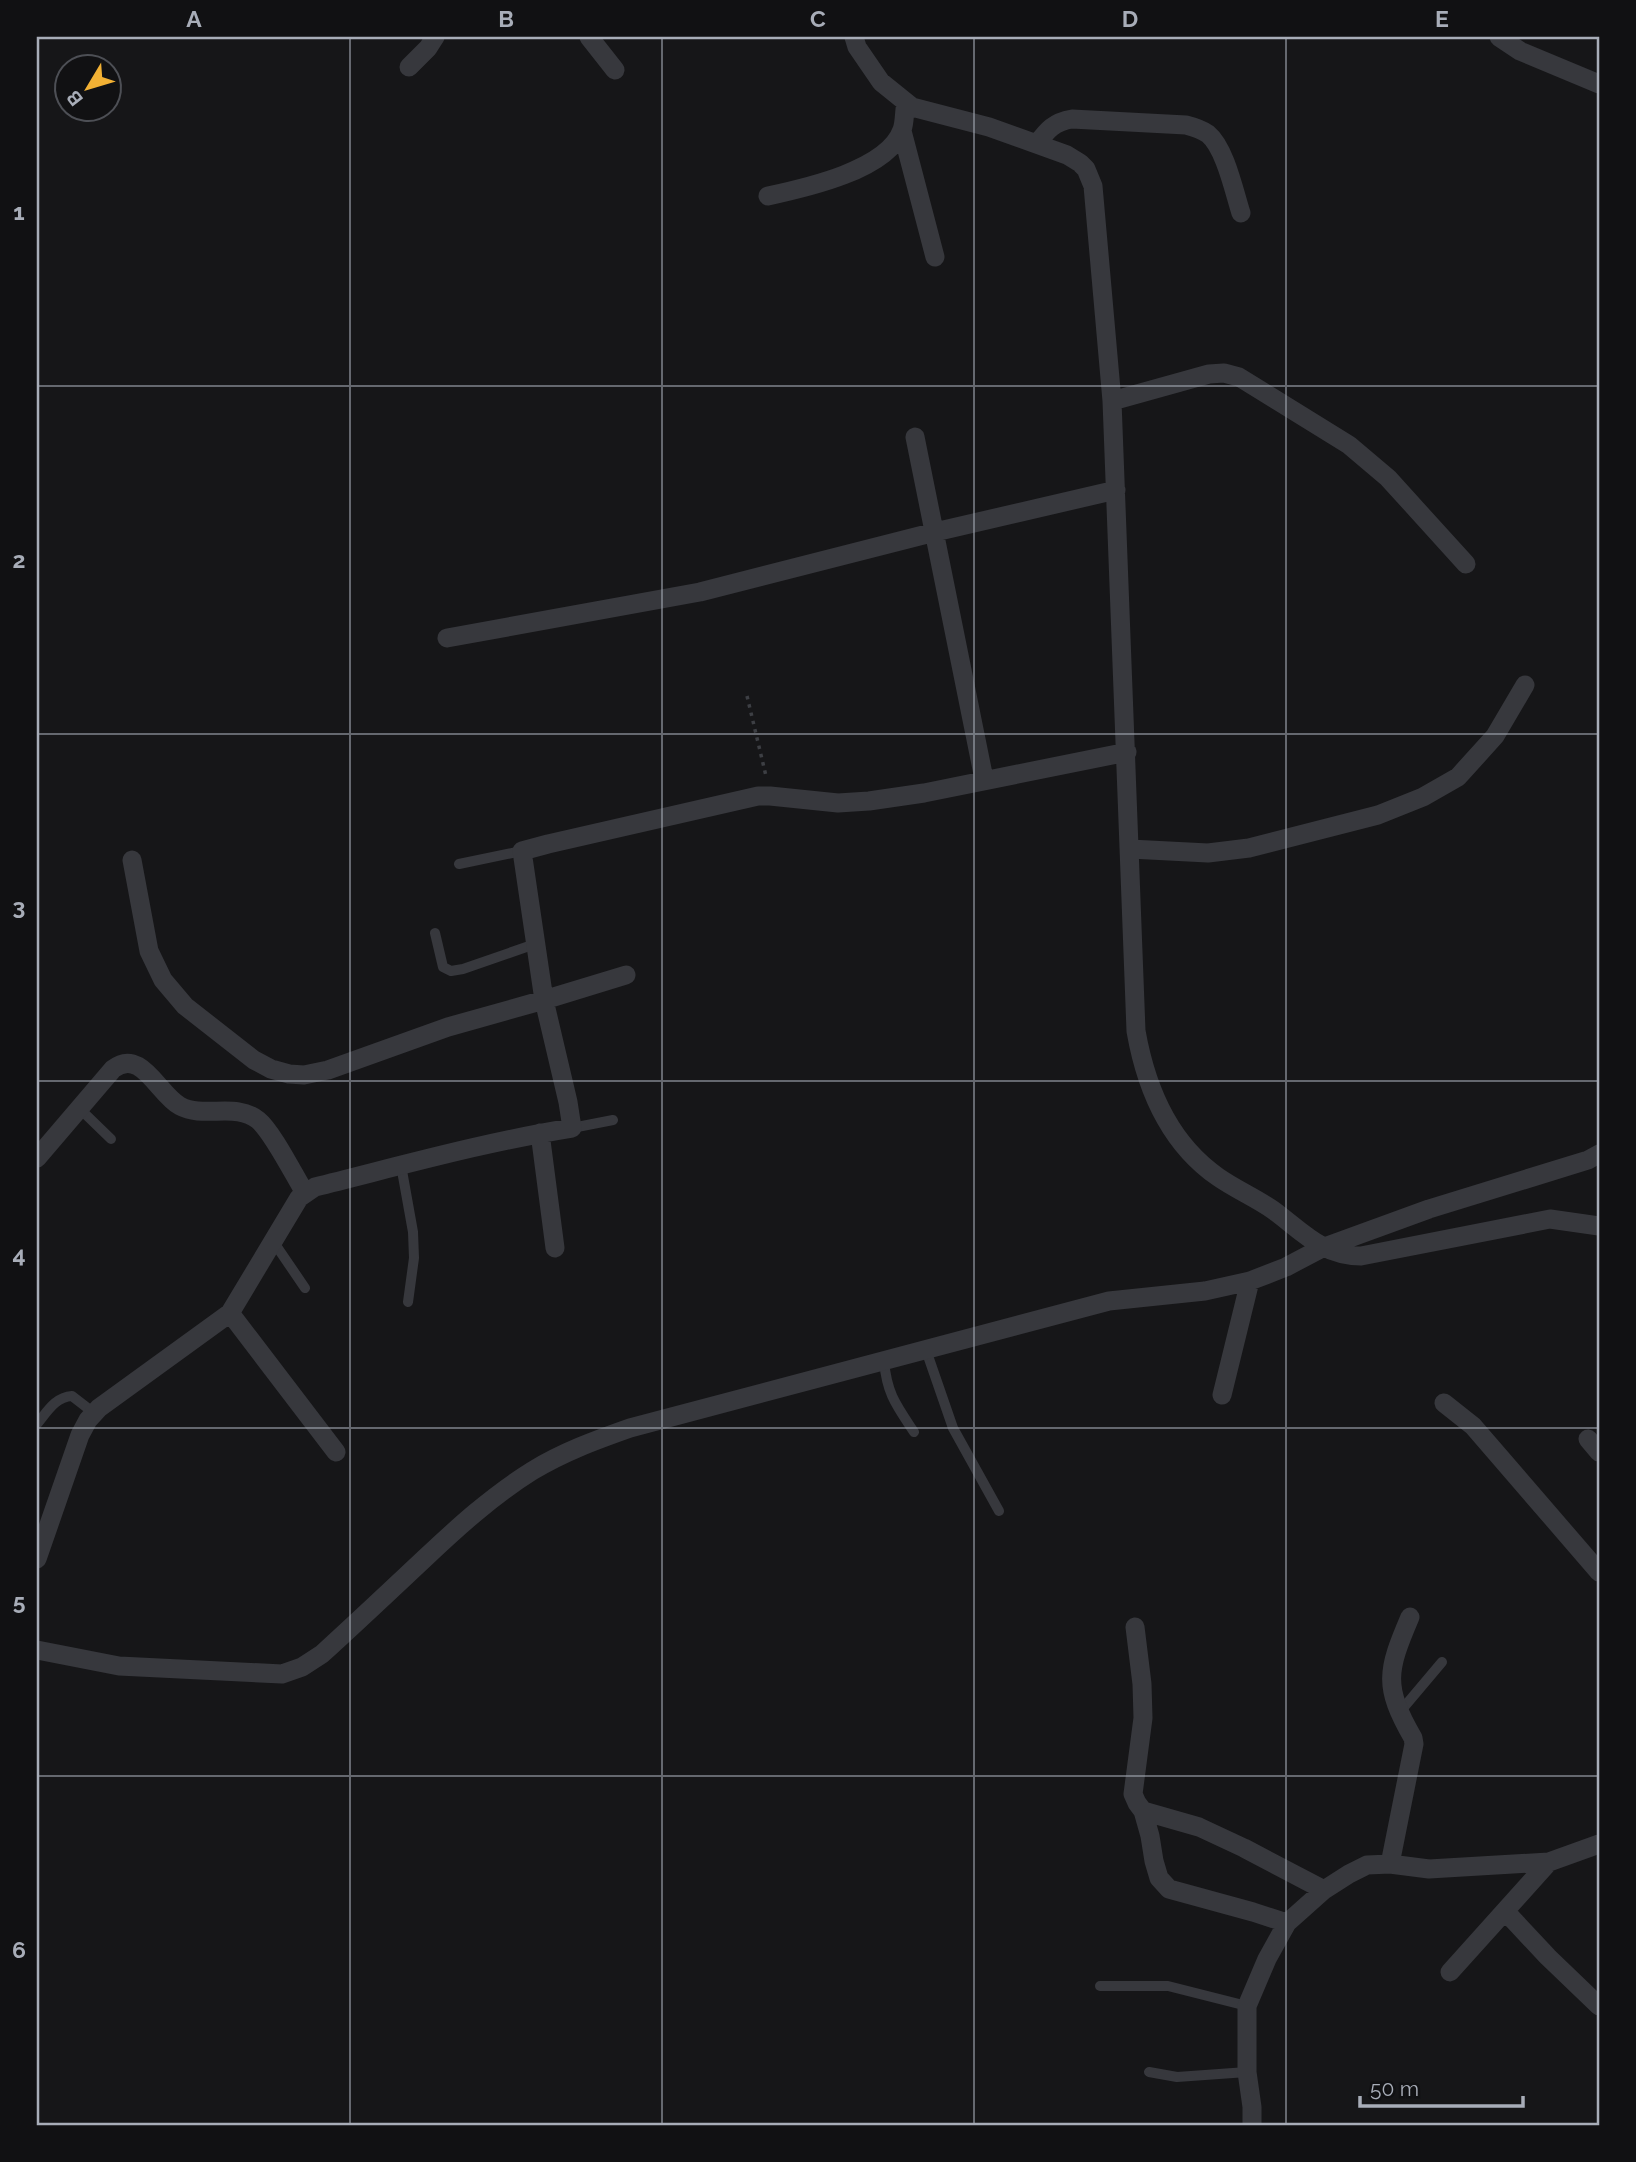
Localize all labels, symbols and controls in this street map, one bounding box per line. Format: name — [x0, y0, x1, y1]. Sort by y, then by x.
text: A — [186, 5, 202, 32]
text: B — [498, 5, 514, 32]
text: C — [810, 5, 826, 32]
text: D — [1122, 5, 1138, 32]
text: E — [1435, 5, 1449, 32]
north arrow — [52, 52, 122, 122]
text: B — [62, 87, 87, 110]
text: 1 — [13, 198, 25, 225]
text: 2 — [13, 546, 25, 573]
text: 3 — [13, 893, 25, 920]
text: 4 — [12, 1241, 26, 1268]
text: 5 — [13, 1588, 26, 1615]
text: 6 — [12, 1936, 26, 1963]
scale bar — [1360, 2064, 1522, 2108]
text: 50 m — [1370, 2076, 1419, 2101]

